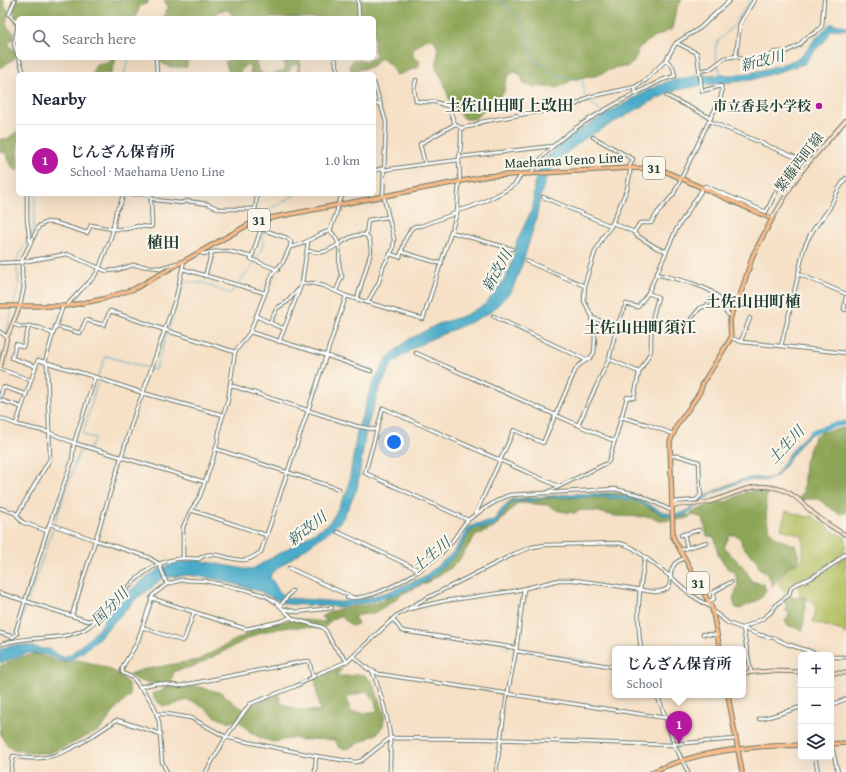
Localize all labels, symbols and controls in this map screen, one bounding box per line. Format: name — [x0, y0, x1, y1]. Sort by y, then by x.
search box — [16, 16, 376, 60]
icon: search — [30, 27, 52, 49]
text: Search here — [62, 28, 136, 49]
water label: 新改川 — [737, 44, 788, 76]
text: Nearby — [32, 86, 86, 111]
district label: 土佐山田町上改田 — [445, 93, 573, 117]
place label: 市立香長小学校 — [713, 96, 811, 116]
marker: 市立香長小学校 — [814, 101, 824, 111]
street label: 繁藤西町線 — [770, 128, 828, 196]
text: じんざん保育所 — [70, 141, 175, 162]
street label: Maehama Ueno Line — [504, 147, 625, 173]
text: 1 — [42, 151, 48, 170]
text: 1.0 km — [324, 151, 360, 170]
road number: 31 — [643, 157, 665, 179]
text: School · Maehama Ueno Line — [70, 162, 225, 181]
road number: 31 — [248, 209, 270, 231]
district label: 植田 — [147, 230, 179, 254]
water label: 新改川 — [476, 244, 518, 296]
district label: 土佐山田町植 — [705, 289, 801, 313]
district label: 土佐山田町須江 — [584, 315, 696, 339]
water label: 土生川 — [763, 420, 810, 468]
your location — [384, 432, 404, 452]
water label: 新改川 — [282, 505, 332, 551]
water label: 土生川 — [407, 531, 456, 577]
road number: 31 — [687, 572, 709, 594]
water label: 国分川 — [86, 582, 134, 630]
popup — [612, 646, 746, 698]
map controls — [798, 652, 834, 760]
button: + — [798, 652, 834, 688]
text: じんざん保育所 — [626, 653, 732, 674]
text: School — [626, 674, 663, 693]
button: − — [798, 688, 834, 724]
pin: 1 — [666, 711, 692, 744]
button: layers — [798, 724, 834, 760]

